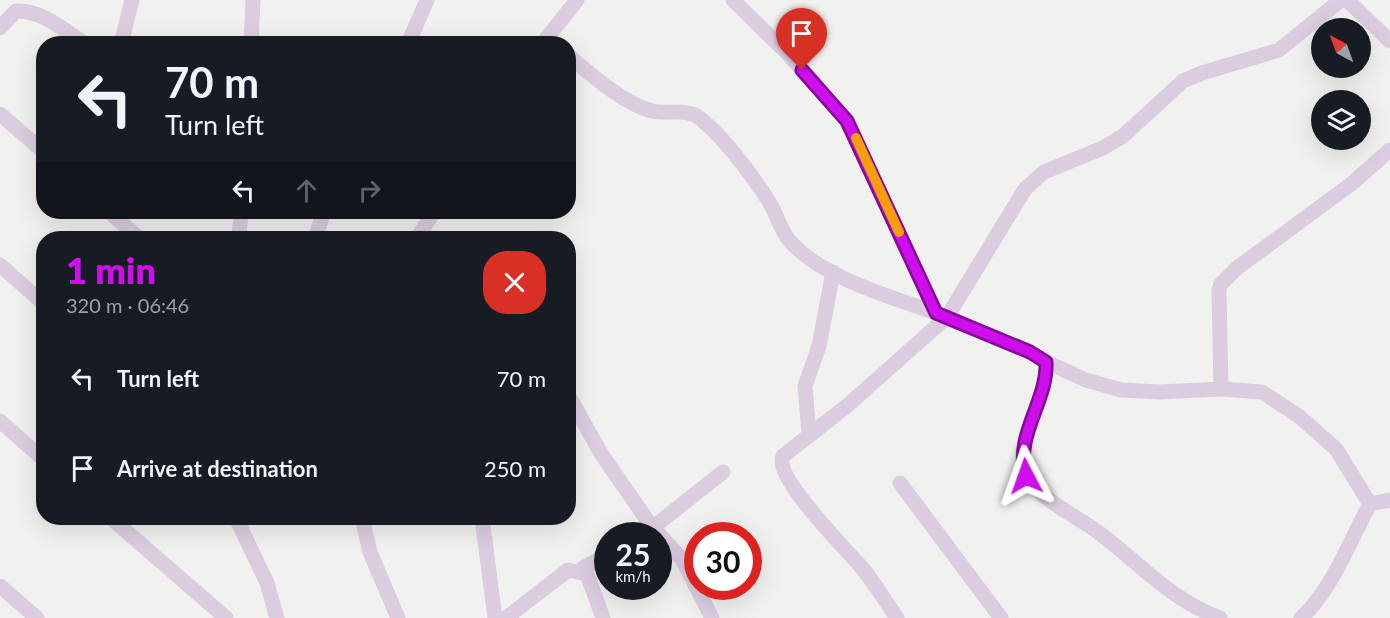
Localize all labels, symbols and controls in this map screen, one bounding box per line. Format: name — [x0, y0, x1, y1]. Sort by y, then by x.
pin — [776, 8, 827, 70]
icon: arrive — [785, 17, 818, 50]
north arrow — [1311, 18, 1371, 78]
map controls — [1311, 18, 1371, 150]
text: 70 m — [165, 57, 259, 107]
icon: left — [66, 60, 144, 138]
button: layers — [1311, 90, 1371, 150]
text: Turn left — [165, 108, 264, 141]
icon: left — [227, 174, 260, 207]
icon: ahead — [290, 174, 323, 207]
icon: right — [353, 174, 386, 207]
text: 1 min — [66, 248, 156, 292]
button: close — [483, 251, 546, 314]
text: 320 m · 06:46 — [66, 293, 189, 317]
icon: left — [66, 362, 99, 395]
text: Turn left — [117, 365, 199, 392]
text: 70 m — [497, 365, 546, 392]
position arrow — [994, 444, 1058, 508]
icon: arrive — [66, 452, 99, 485]
text: Arrive at destination — [117, 455, 318, 482]
text: 250 m — [484, 455, 546, 482]
speed limit sign: 30 — [684, 522, 762, 600]
text: 25 — [616, 536, 650, 572]
text: km/h — [615, 567, 651, 585]

